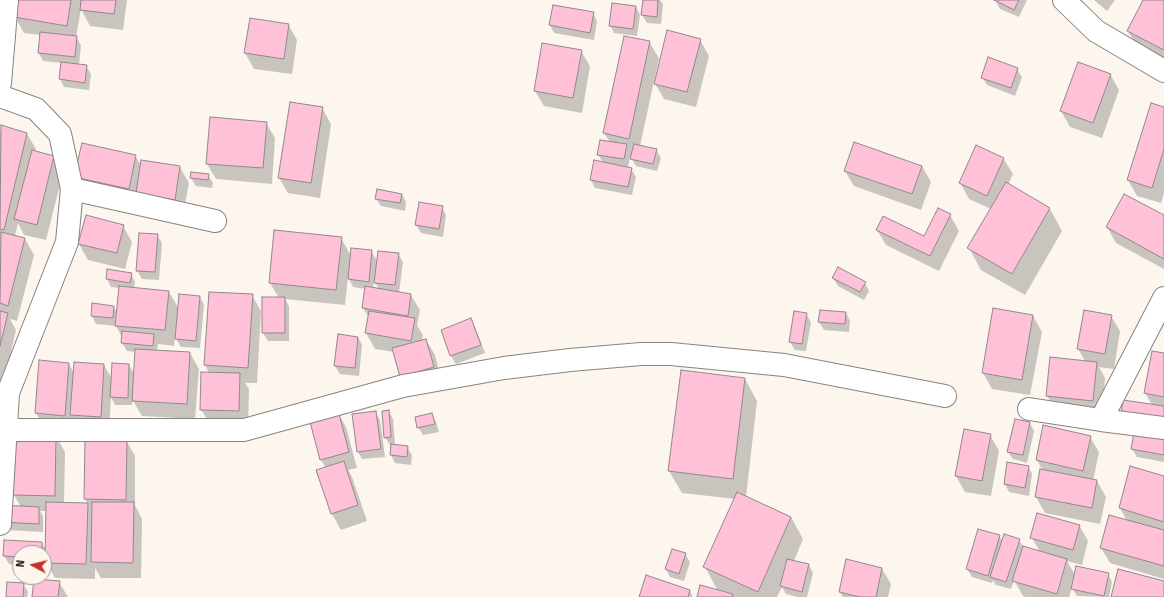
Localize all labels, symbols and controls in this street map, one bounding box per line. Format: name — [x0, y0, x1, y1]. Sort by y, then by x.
north arrow — [12, 545, 52, 585]
text: N — [13, 559, 28, 568]

